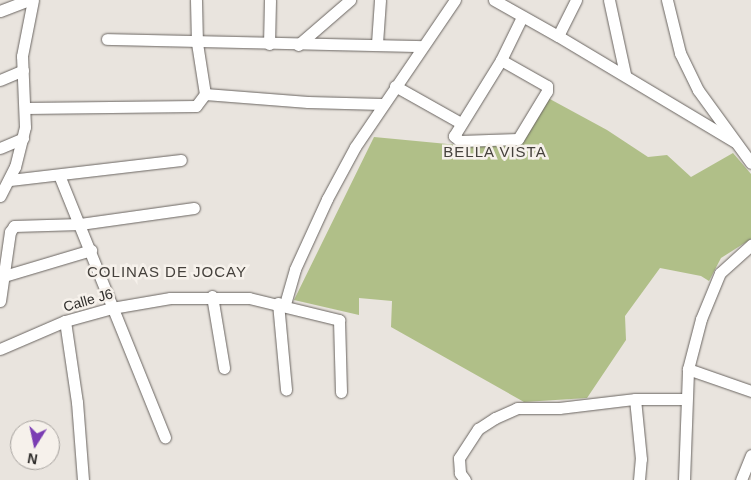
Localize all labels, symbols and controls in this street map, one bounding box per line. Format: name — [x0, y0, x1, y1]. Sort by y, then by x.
district label: BELLA VISTA — [442, 143, 548, 161]
district label: COLINAS DE JOCAY — [85, 263, 249, 281]
street label: Calle J6 — [61, 285, 115, 315]
north arrow — [10, 420, 60, 470]
text: N — [26, 450, 39, 468]

